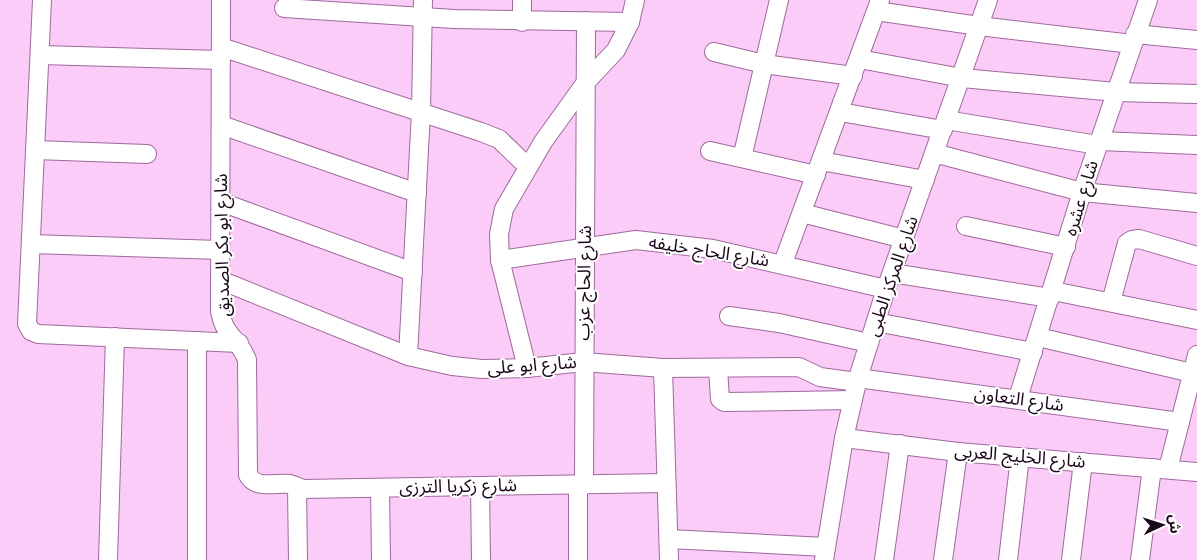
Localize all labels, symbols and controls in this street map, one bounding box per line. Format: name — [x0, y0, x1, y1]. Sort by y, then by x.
street label: شارع عشره — [1058, 157, 1106, 239]
street label: شارع ابو بكر الصديق — [209, 173, 237, 317]
street label: شارع المركز الطبى — [860, 213, 926, 340]
street label: شارع الحاج عزب — [571, 225, 599, 341]
street label: شارع الحاج خليفه — [647, 230, 771, 274]
street label: شارع ابو على — [486, 350, 578, 382]
street label: شارع التعاون — [972, 381, 1065, 419]
street label: شارع الخليج العربى — [953, 438, 1087, 476]
street label: شارع زكريا الترزى — [399, 473, 517, 501]
north arrow — [1137, 500, 1187, 550]
text: ش — [1166, 514, 1185, 534]

